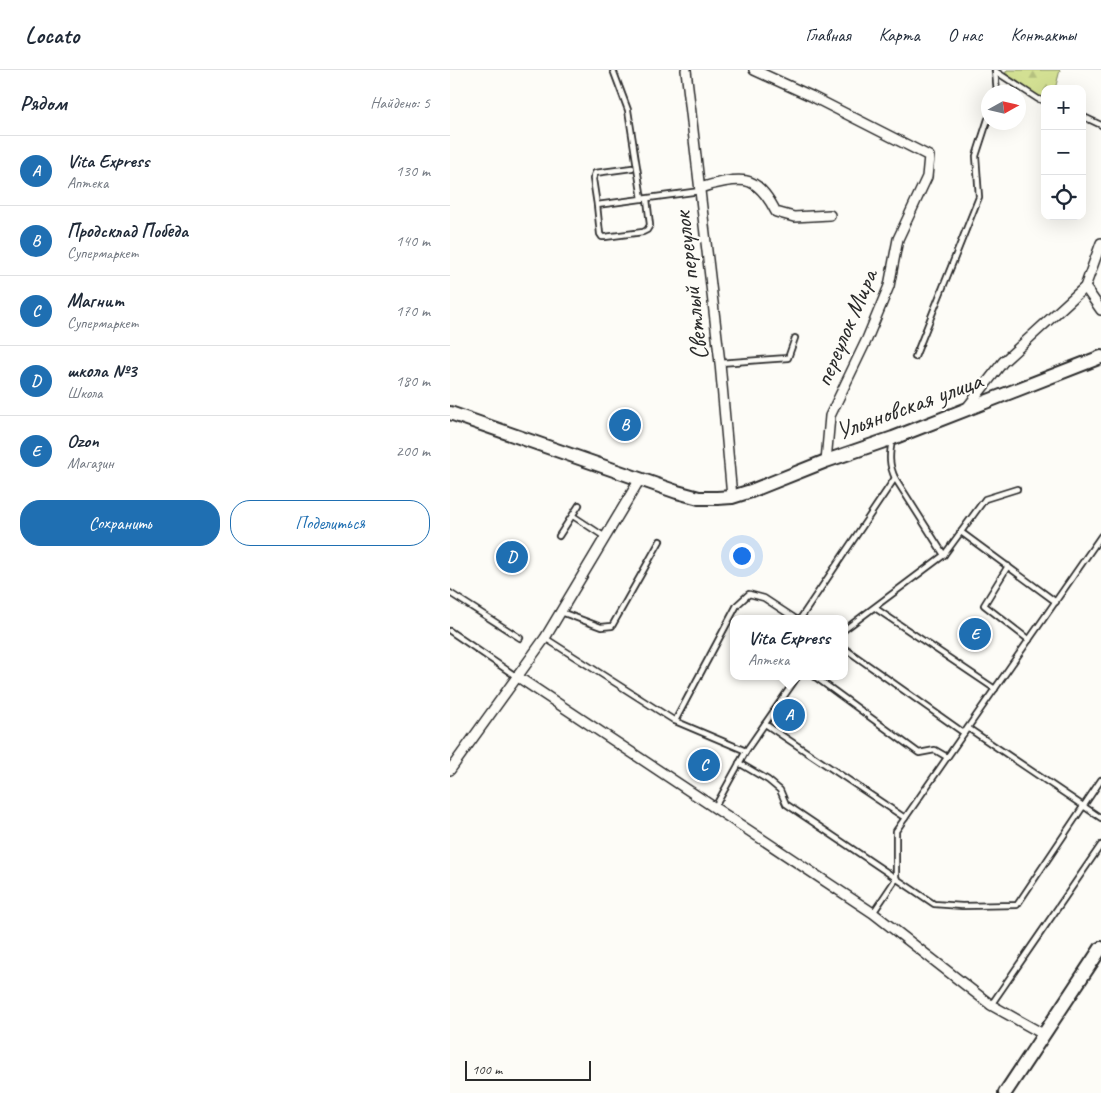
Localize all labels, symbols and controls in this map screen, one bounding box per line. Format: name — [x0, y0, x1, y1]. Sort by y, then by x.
text: Locato — [25, 20, 79, 50]
text: Главная — [806, 24, 851, 46]
text: Карта — [879, 24, 920, 46]
text: О нас — [948, 24, 983, 46]
text: Контакты — [1011, 24, 1076, 46]
north arrow — [981, 85, 1026, 130]
map controls — [1041, 85, 1086, 220]
button: + — [1041, 85, 1086, 130]
text: Рядом — [20, 90, 67, 116]
text: Найдено: 5 — [370, 93, 430, 113]
button: − — [1041, 130, 1086, 175]
text: Vita Express — [67, 149, 149, 173]
text: A — [32, 161, 40, 181]
text: 130 m — [396, 161, 430, 181]
text: Аптека — [67, 173, 108, 193]
button: locate — [1041, 175, 1086, 220]
street label: Светлый переулок — [666, 207, 716, 362]
text: Продсклад Победа — [67, 219, 188, 243]
text: B — [32, 231, 40, 251]
text: 140 m — [396, 231, 430, 251]
text: Супермаркет — [67, 243, 138, 263]
street label: переулок Мира — [807, 262, 886, 391]
text: Магнит — [67, 289, 124, 313]
text: C — [32, 301, 40, 321]
text: 170 m — [396, 301, 430, 321]
text: Супермаркет — [67, 313, 138, 333]
text: школа №3 — [67, 359, 137, 383]
street label: Ульяновская улица — [832, 364, 988, 447]
text: D — [31, 371, 41, 391]
text: 180 m — [396, 371, 430, 391]
text: Школа — [67, 383, 102, 403]
pin: B — [609, 406, 641, 444]
text: Ozon — [67, 429, 99, 453]
text: E — [32, 441, 40, 461]
text: 200 m — [396, 441, 430, 461]
text: Магазин — [67, 453, 114, 473]
button: Сохранить — [20, 500, 220, 546]
button: Поделиться — [230, 500, 430, 546]
pin: D — [496, 538, 528, 576]
your location — [729, 543, 755, 569]
popup — [730, 615, 848, 680]
pin: E — [959, 615, 991, 653]
text: Vita Express — [748, 626, 830, 650]
text: Аптека — [748, 650, 789, 670]
pin: A — [773, 696, 805, 734]
pin: C — [688, 746, 720, 784]
scale bar — [465, 1058, 591, 1081]
text: 100 m — [472, 1061, 502, 1078]

